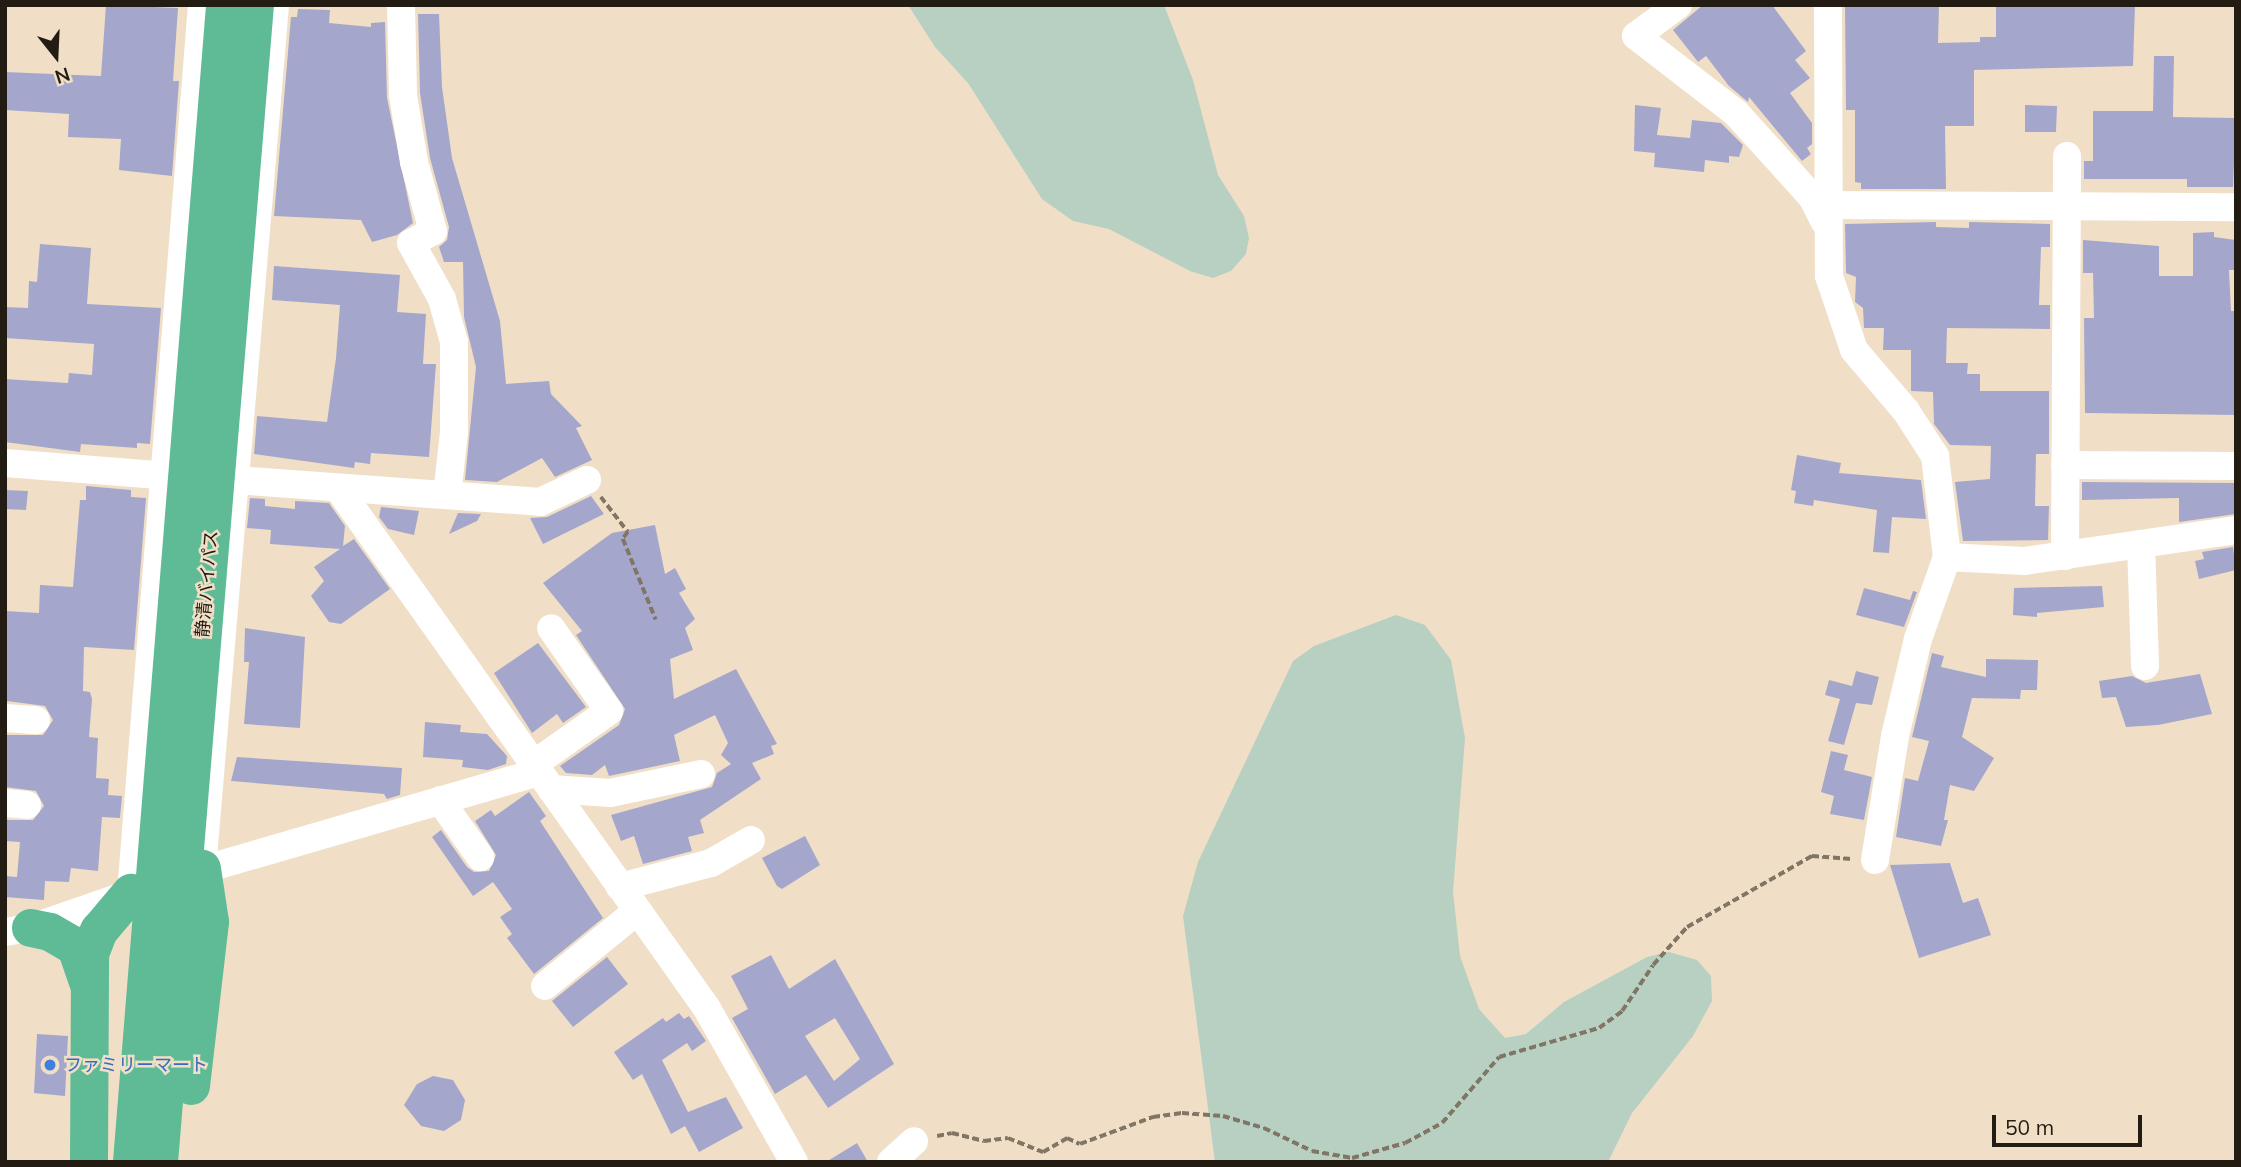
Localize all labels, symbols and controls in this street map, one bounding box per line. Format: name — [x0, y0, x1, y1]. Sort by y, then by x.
north arrow — [21, 21, 91, 91]
text: N — [52, 62, 73, 90]
street label: 静清バイパス — [192, 529, 222, 639]
place label: ファミリーマート — [64, 1054, 208, 1076]
marker: ファミリーマート — [42, 1057, 58, 1073]
scale bar — [1996, 1100, 2146, 1144]
text: 50 m — [2005, 1114, 2054, 1140]

